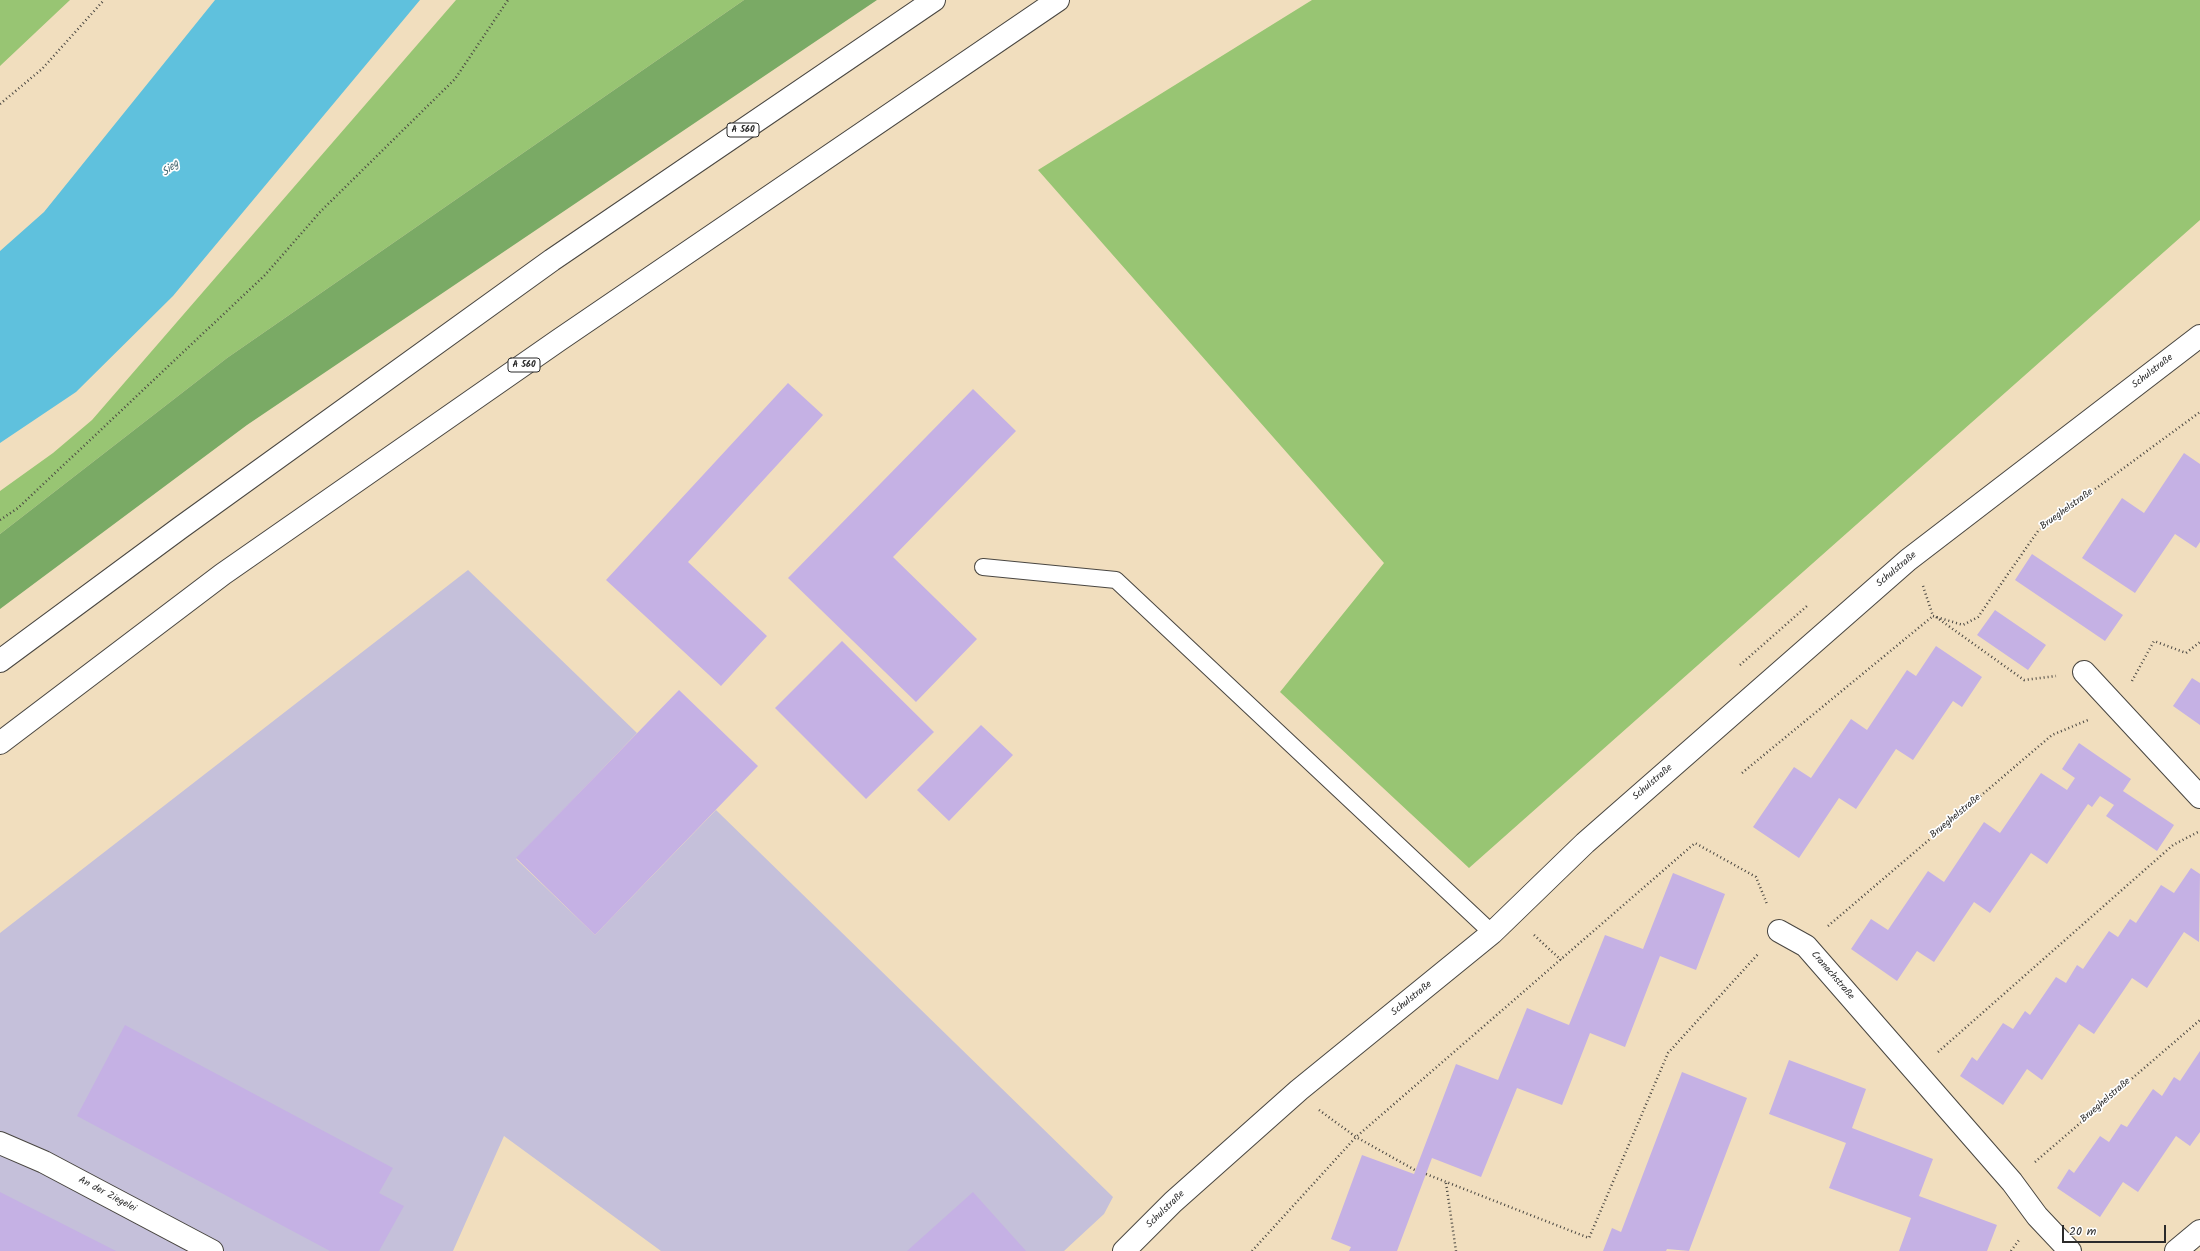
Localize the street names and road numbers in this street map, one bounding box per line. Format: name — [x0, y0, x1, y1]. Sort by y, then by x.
road number: A 560 — [727, 123, 759, 137]
street label: Schulstraße — [2130, 352, 2176, 392]
road number: A 560 — [508, 358, 540, 372]
street label: Brueghelstraße — [2038, 487, 2096, 533]
street label: Schulstraße — [1874, 550, 1920, 590]
street label: Schulstraße — [1631, 762, 1675, 804]
street label: Brueghelstraße — [1928, 792, 1984, 842]
street label: Cranachstraße — [1808, 949, 1856, 1003]
street label: Schulstraße — [1389, 979, 1435, 1019]
street label: Brueghelstraße — [2078, 1076, 2134, 1126]
street label: An der Ziegelei — [76, 1175, 138, 1215]
street label: Schulstraße — [1144, 1189, 1188, 1231]

